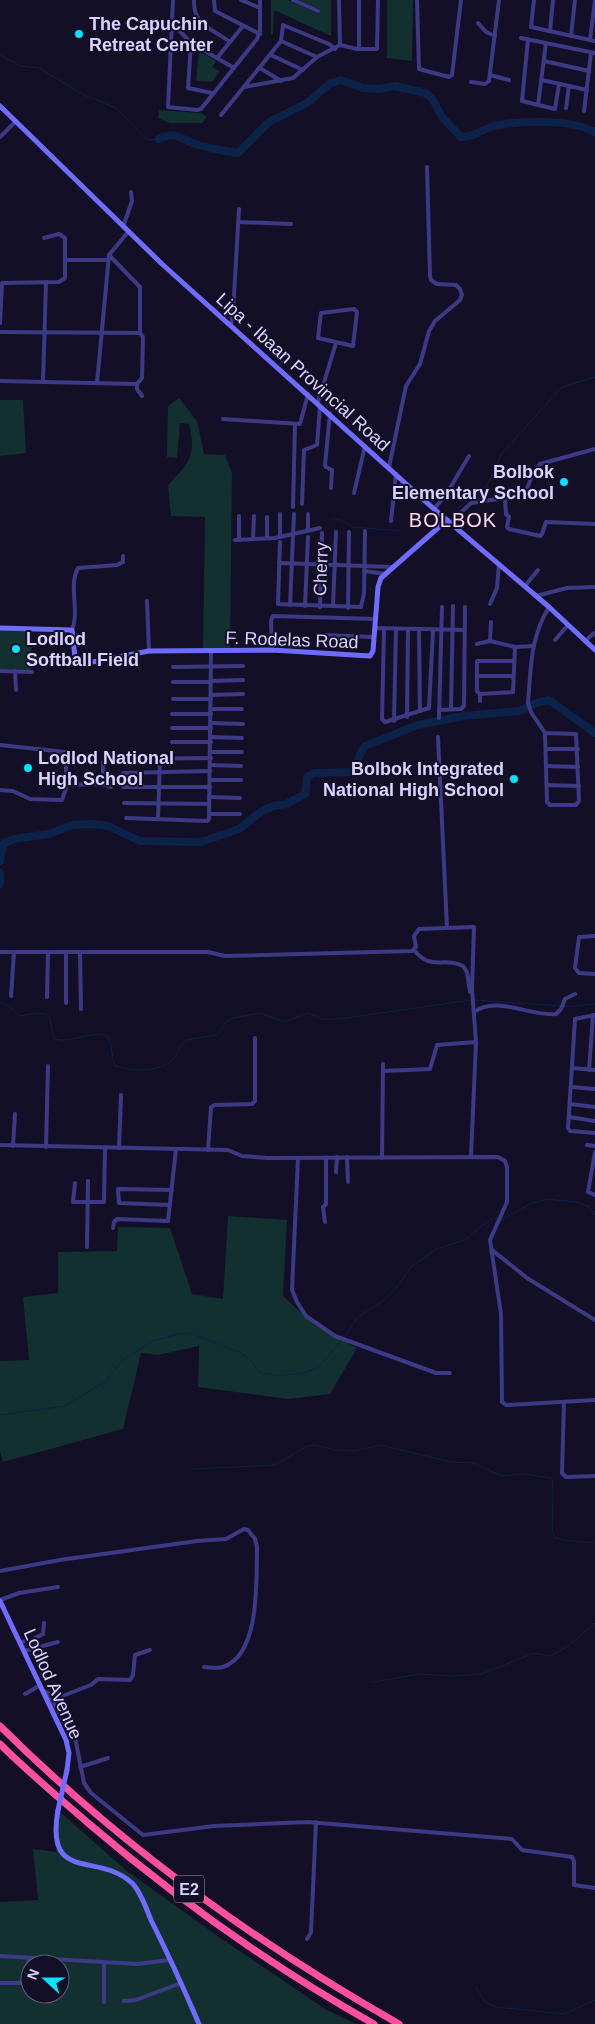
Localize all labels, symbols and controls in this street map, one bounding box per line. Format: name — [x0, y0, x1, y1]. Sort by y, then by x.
place label: The Capuchin Retreat Center — [89, 14, 213, 55]
marker: The Capuchin Retreat Center — [73, 28, 85, 40]
street label: Lipa - Ibaan Provincial Road — [212, 289, 394, 455]
place label: Bolbok Elementary School — [392, 462, 555, 503]
marker: Bolbok Elementary School — [558, 476, 570, 488]
district label: BOLBOK — [409, 509, 497, 531]
street label: Cherry — [310, 542, 332, 596]
street label: F. Rodelas Road — [225, 628, 359, 652]
place label: Lodlod Softball Field — [26, 629, 139, 670]
marker: Lodlod Softball Field — [10, 643, 22, 655]
place label: Lodlod National High School — [38, 748, 174, 789]
place label: Bolbok Integrated National High School — [323, 759, 504, 800]
marker: Lodlod National High School — [22, 762, 34, 774]
marker: Bolbok Integrated National High School — [508, 773, 520, 785]
street label: Lodlod Avenue — [20, 1626, 86, 1742]
road number: E2 — [174, 1876, 204, 1902]
north arrow — [20, 1954, 70, 2004]
text: N — [24, 1967, 42, 1982]

